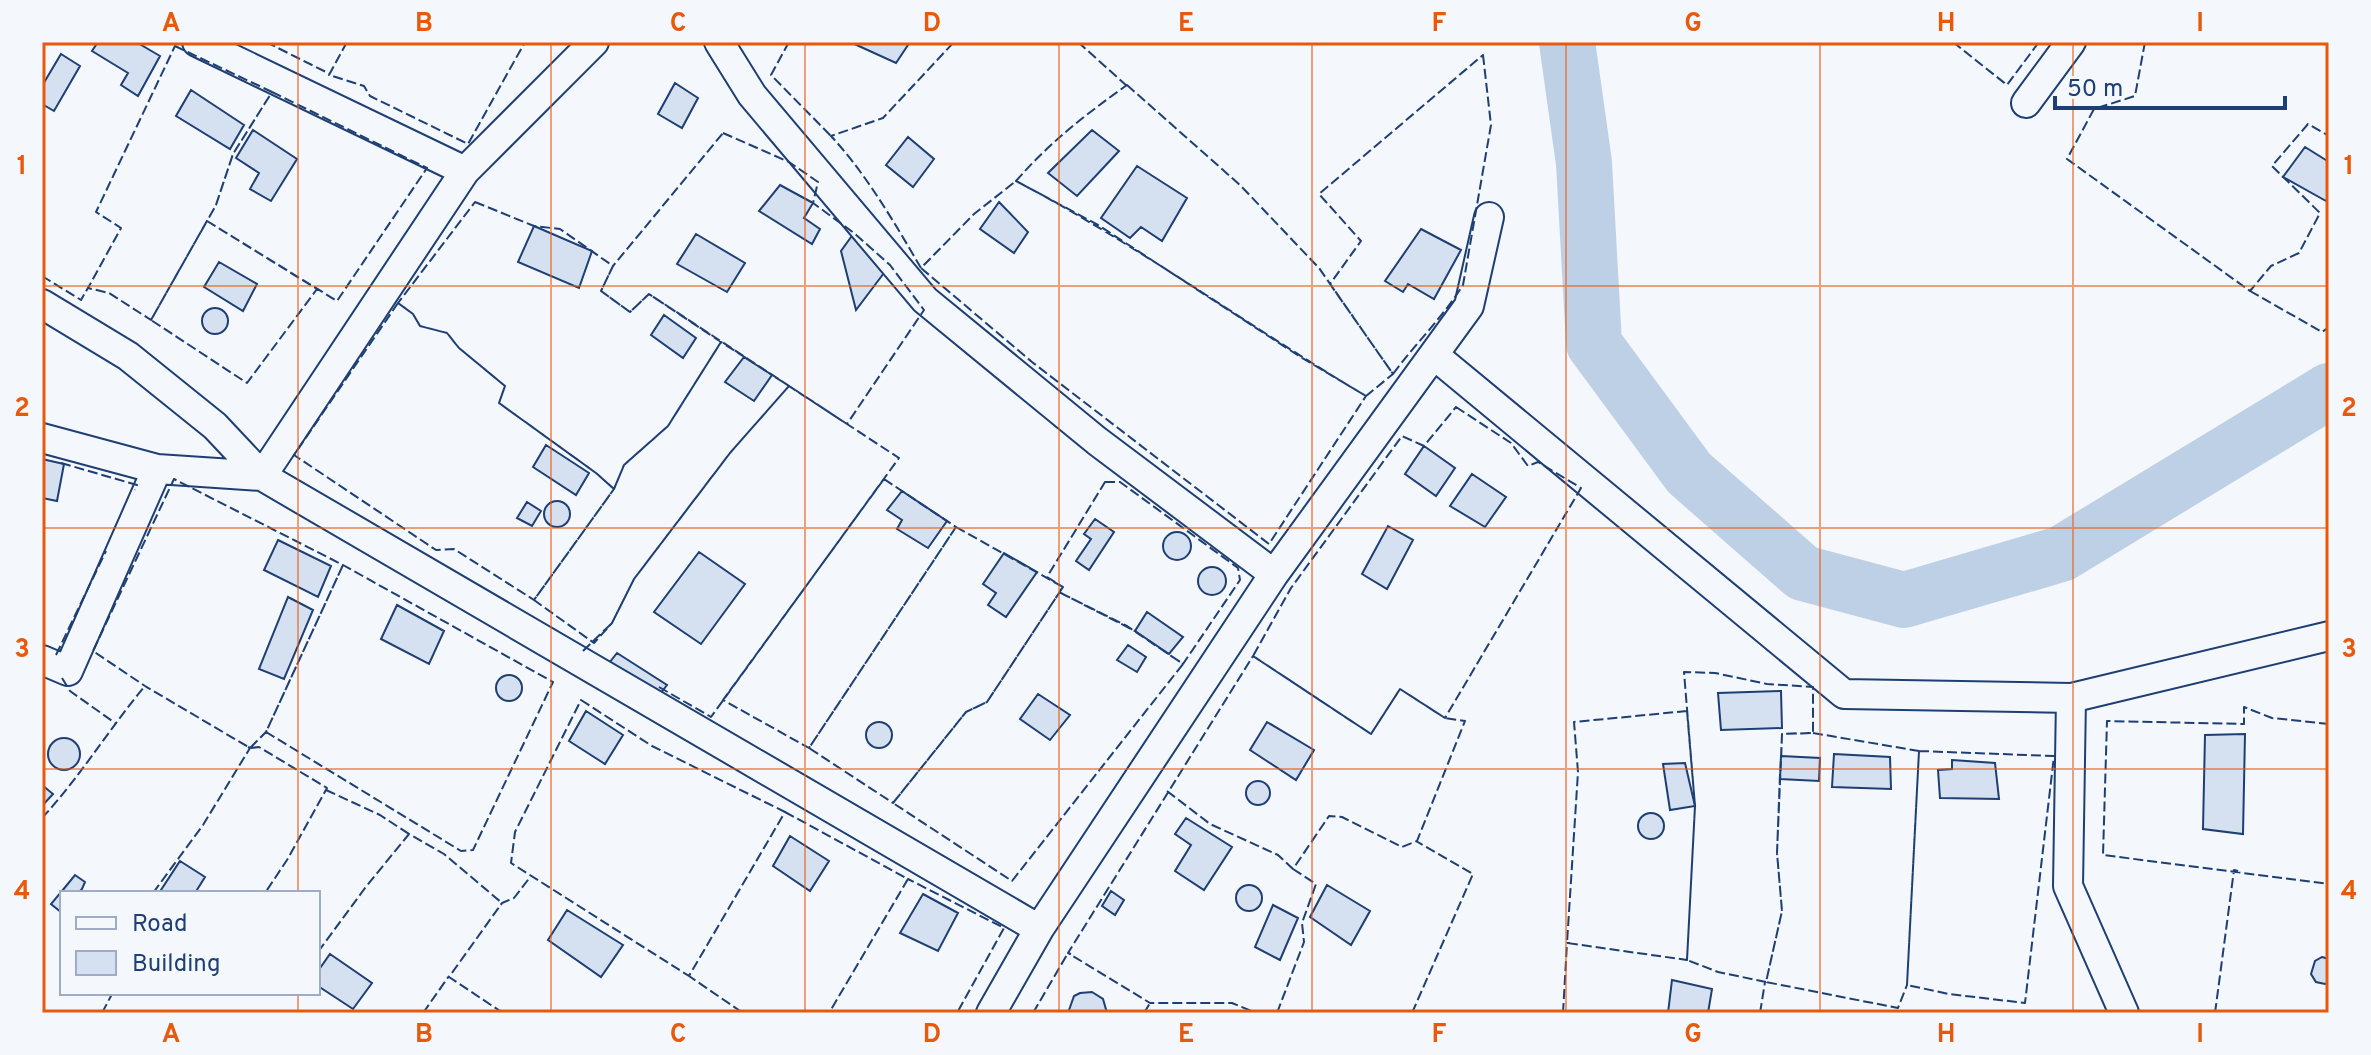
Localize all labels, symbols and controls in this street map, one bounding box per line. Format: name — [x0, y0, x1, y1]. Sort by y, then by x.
text: A — [162, 8, 180, 41]
text: B — [415, 8, 433, 41]
text: C — [670, 8, 686, 41]
text: D — [923, 8, 941, 41]
text: E — [1178, 8, 1194, 41]
text: F — [1432, 8, 1447, 41]
text: G — [1684, 8, 1702, 41]
text: H — [1937, 8, 1955, 41]
text: I — [2196, 8, 2204, 41]
scale bar — [2055, 60, 2285, 110]
text: 50 m — [2067, 75, 2123, 105]
text: 1 — [17, 151, 27, 184]
text: 1 — [2344, 151, 2354, 184]
text: 2 — [14, 393, 30, 426]
text: 2 — [2341, 393, 2357, 426]
text: 3 — [14, 634, 30, 667]
text: 3 — [2341, 634, 2357, 667]
text: 4 — [14, 876, 30, 909]
text: 4 — [2341, 876, 2357, 909]
legend — [60, 891, 320, 995]
text: Road — [132, 910, 188, 940]
text: Building — [132, 950, 221, 980]
text: A — [162, 1019, 180, 1052]
text: B — [415, 1019, 433, 1052]
text: C — [670, 1019, 686, 1052]
text: D — [923, 1019, 941, 1052]
text: E — [1178, 1019, 1194, 1052]
text: F — [1432, 1019, 1447, 1052]
text: G — [1684, 1019, 1702, 1052]
text: H — [1937, 1019, 1955, 1052]
text: I — [2196, 1019, 2204, 1052]

